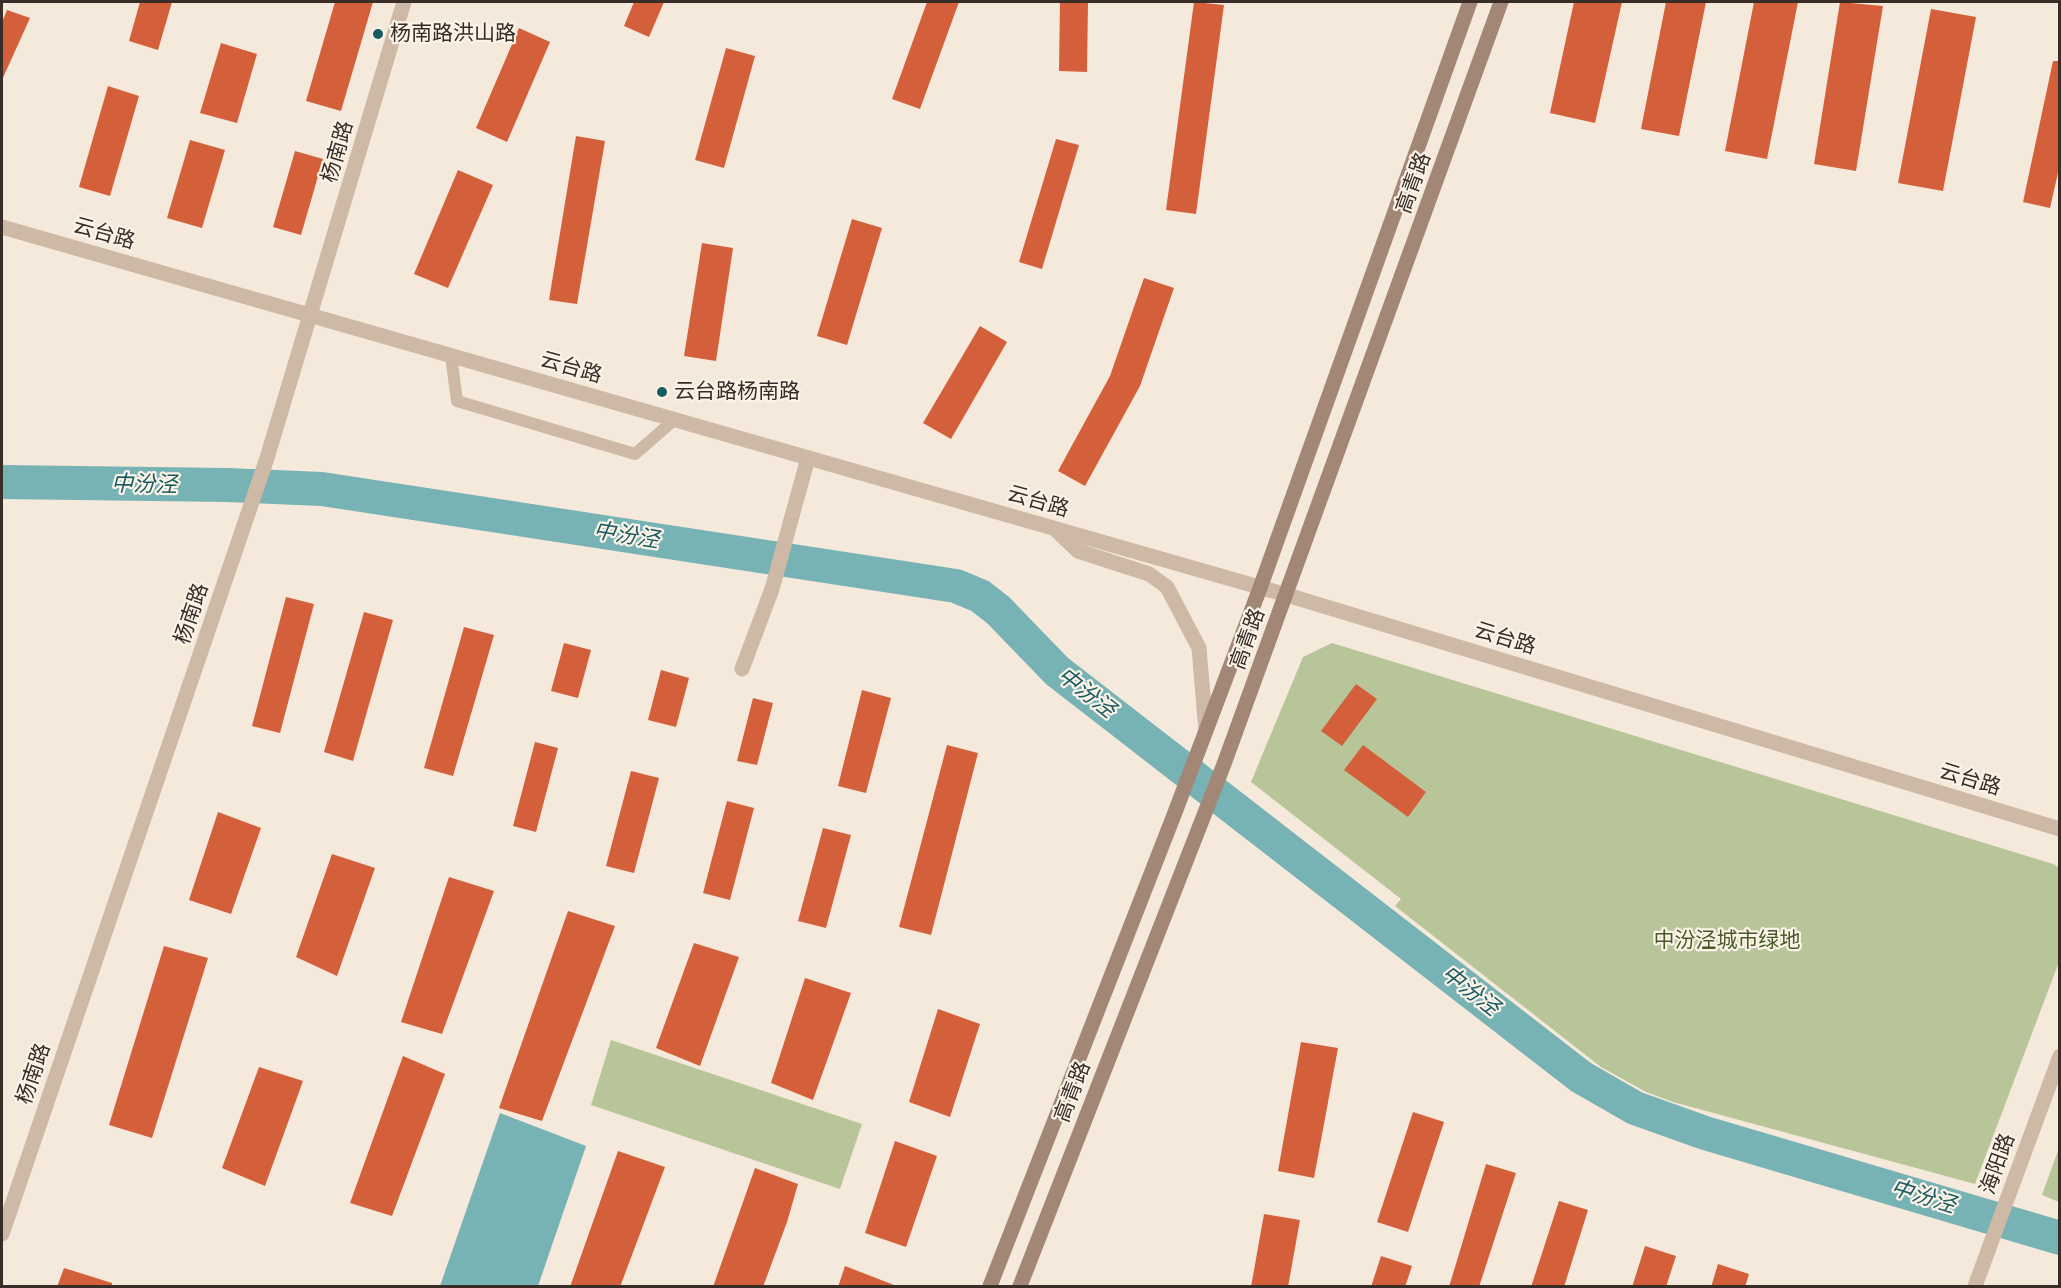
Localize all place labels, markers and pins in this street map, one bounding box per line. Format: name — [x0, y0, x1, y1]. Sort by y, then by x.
place label: 杨南路洪山路 — [390, 21, 516, 47]
marker: 杨南路洪山路 — [371, 27, 385, 41]
place label: 云台路杨南路 — [674, 379, 800, 405]
marker: 云台路杨南路 — [655, 385, 669, 399]

